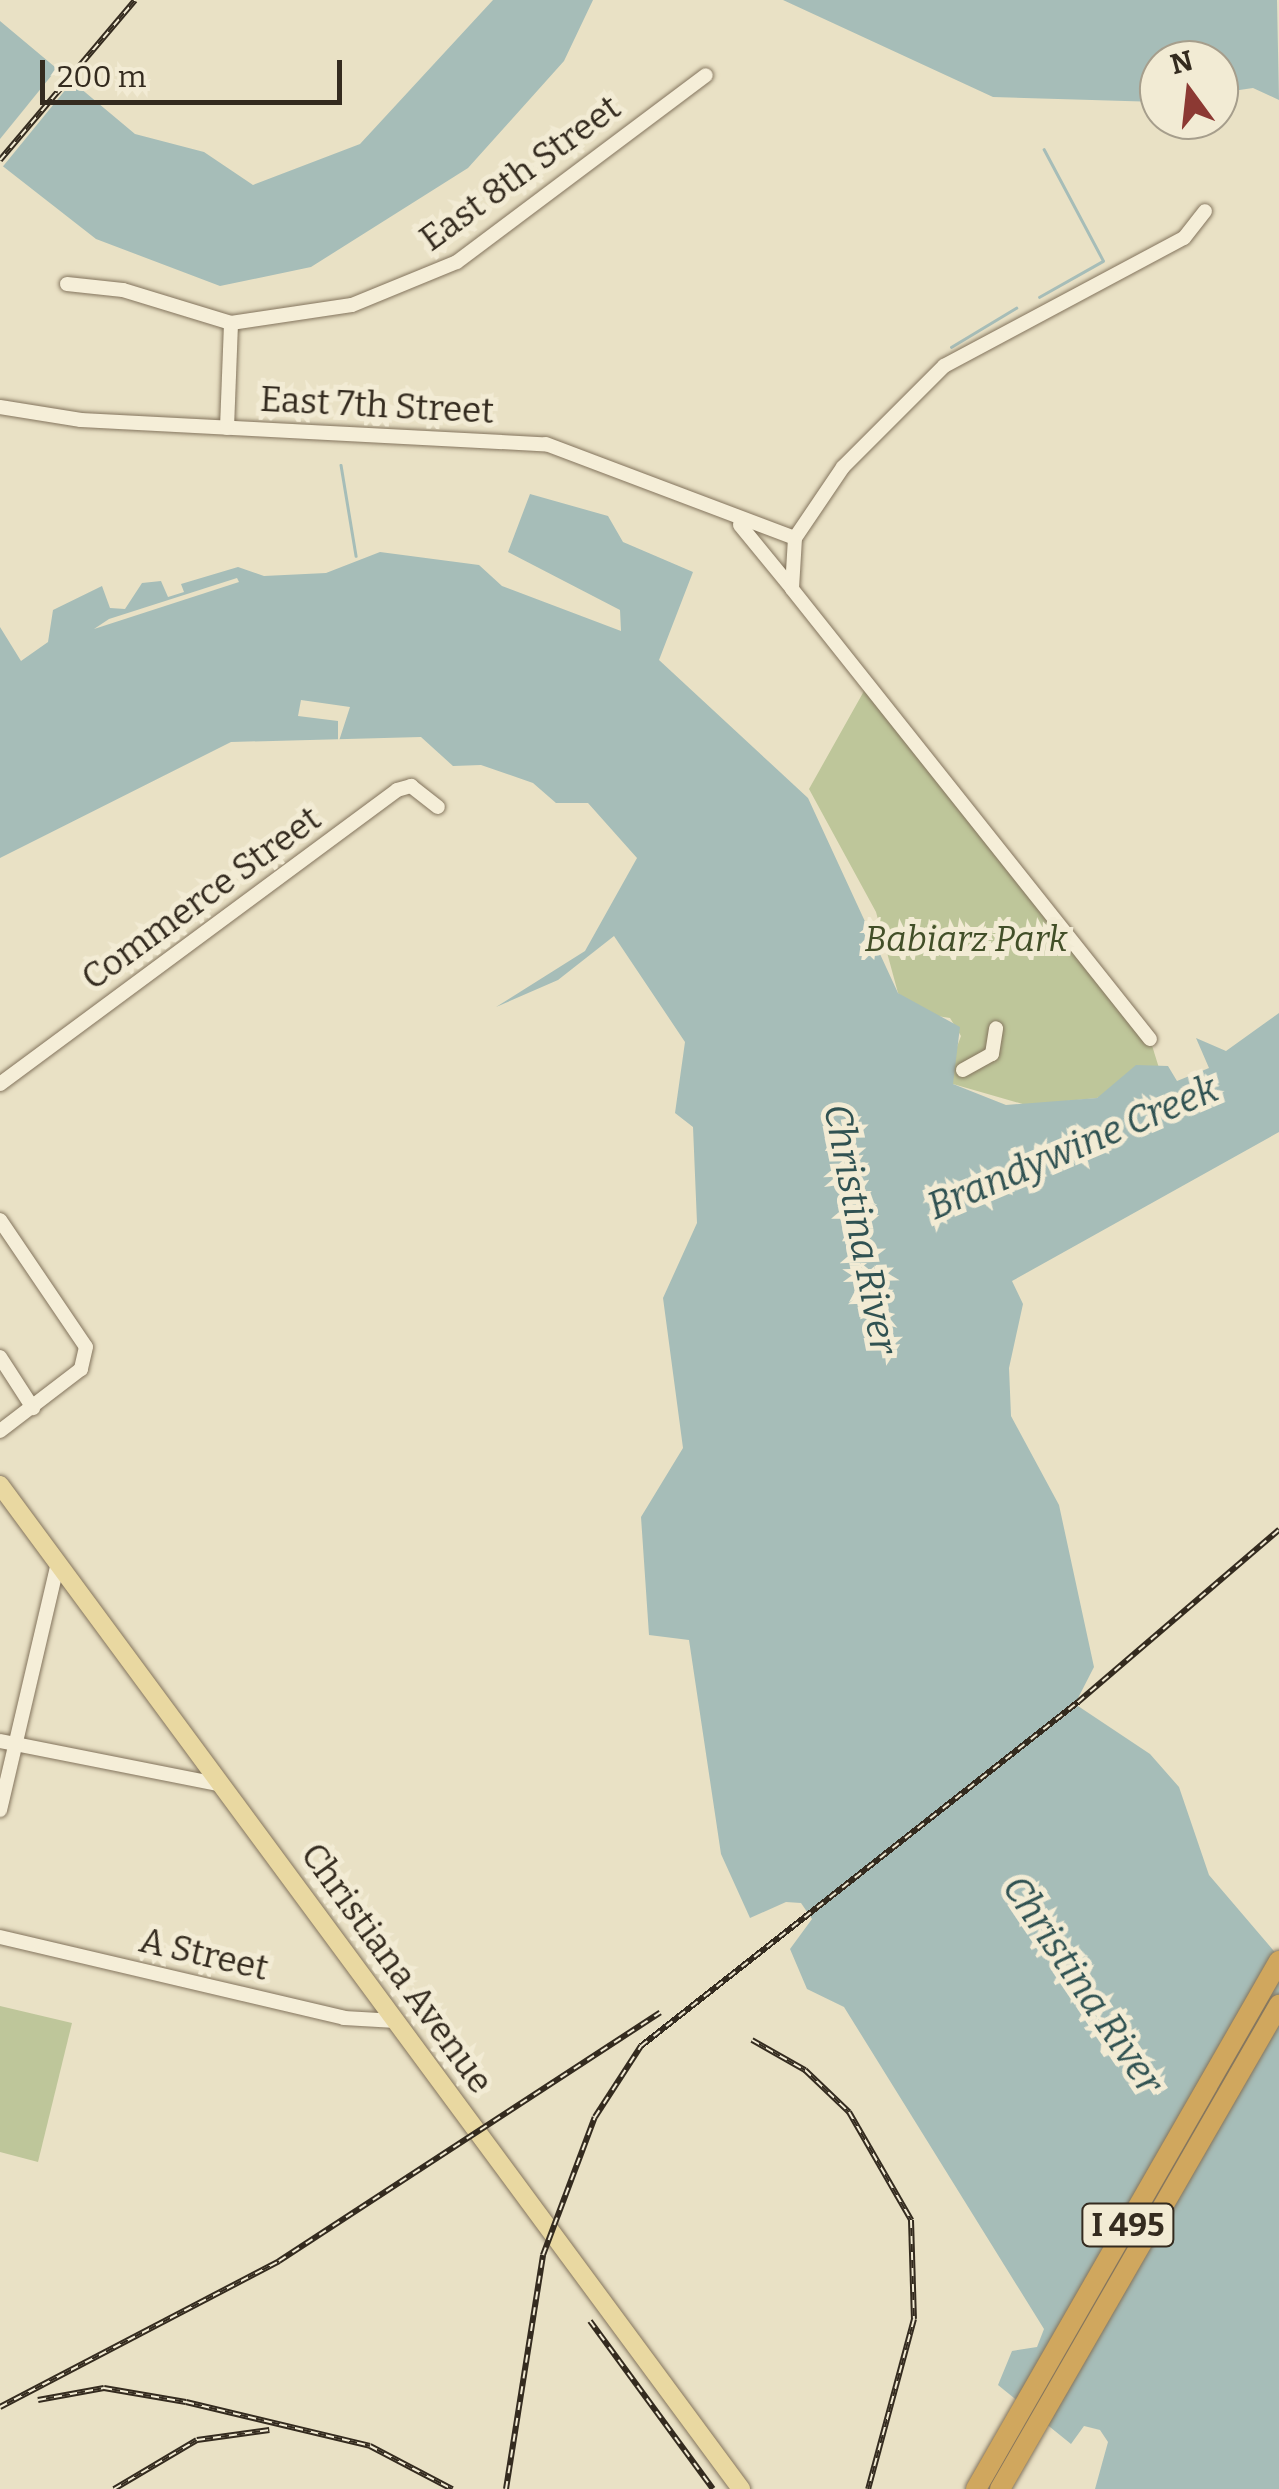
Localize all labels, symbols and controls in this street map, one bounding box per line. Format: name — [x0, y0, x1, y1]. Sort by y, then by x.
scale bar — [45, 40, 348, 102]
north arrow — [1139, 40, 1239, 140]
text: N — [1167, 44, 1196, 81]
text: 200 m — [57, 59, 146, 95]
street label: East 8th Street — [412, 86, 628, 260]
street label: East 7th Street — [259, 378, 495, 432]
street label: Commerce Street — [74, 797, 328, 999]
park label: Babiarz Park — [864, 918, 1068, 960]
water label: Brandywine Creek — [921, 1066, 1225, 1230]
water label: Christina River — [813, 1100, 907, 1358]
street label: Christiana Avenue — [292, 1835, 502, 2101]
water label: Christina River — [992, 1867, 1172, 2103]
street label: A Street — [136, 1919, 272, 1989]
road number: I 495 — [1080, 2198, 1176, 2252]

